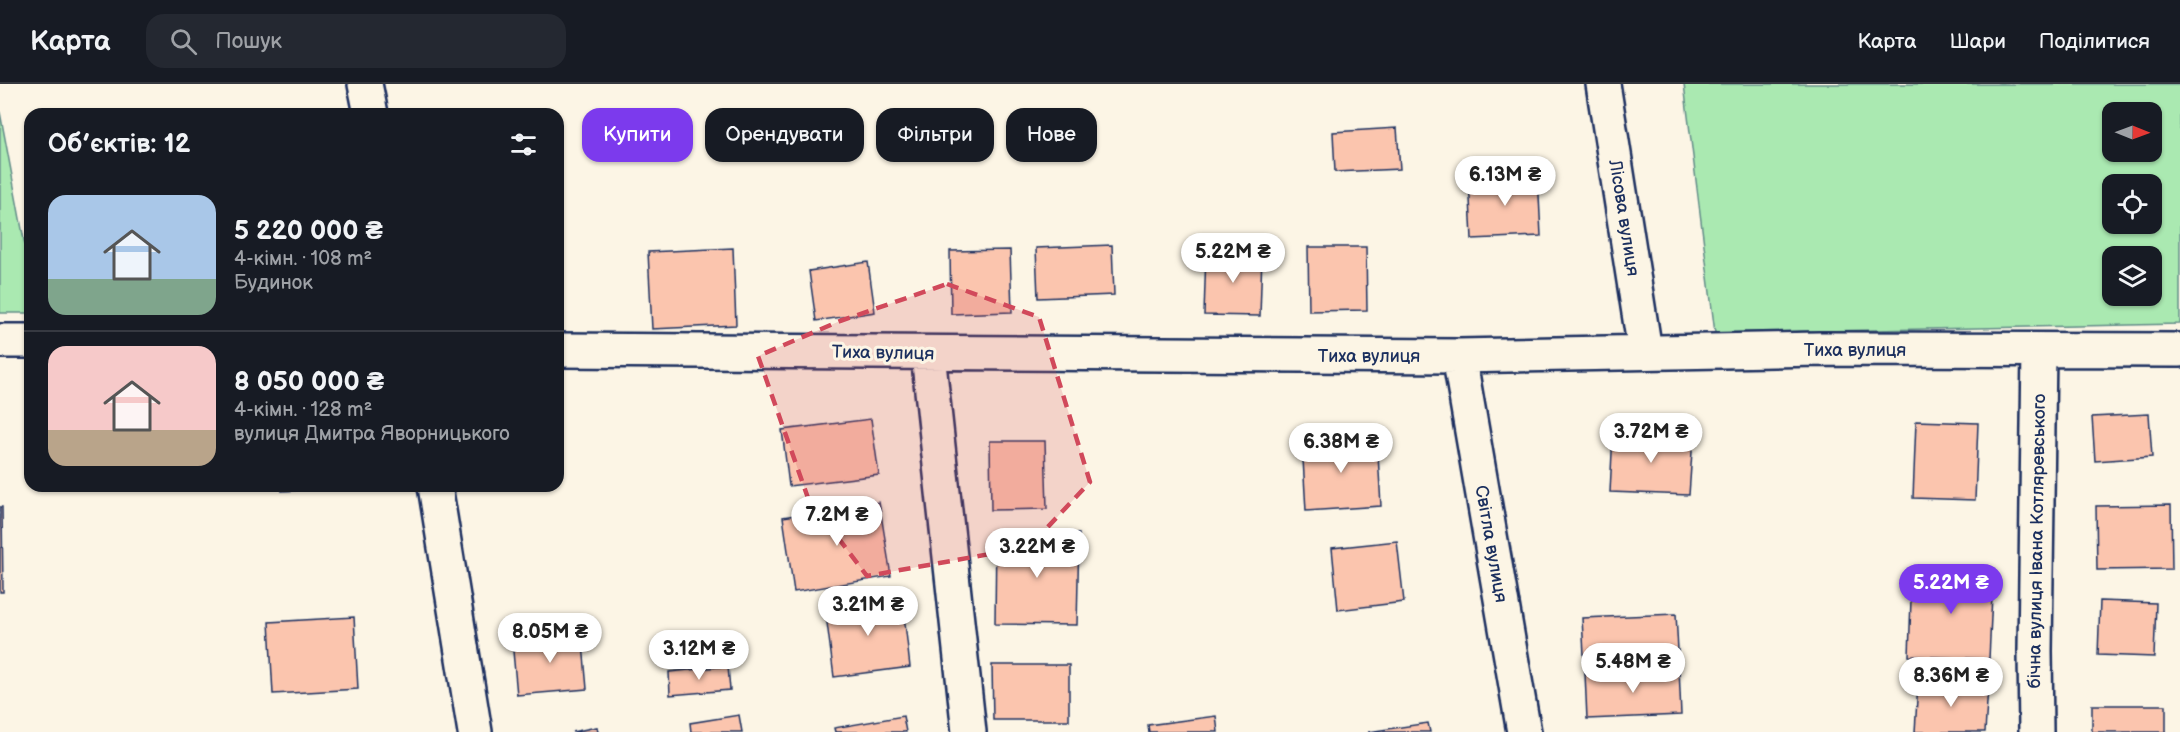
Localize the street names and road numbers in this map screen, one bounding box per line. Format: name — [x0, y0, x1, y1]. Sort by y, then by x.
street label: Лісова вулиця — [1604, 157, 1644, 278]
street label: Тиха вулиця — [1804, 340, 1906, 361]
street label: Тиха вулиця — [832, 342, 934, 364]
street label: Тиха вулиця — [1318, 346, 1420, 367]
street label: бічна вулиця Івана Котляревського — [2024, 393, 2050, 689]
street label: Світла вулиця — [1470, 484, 1512, 604]

